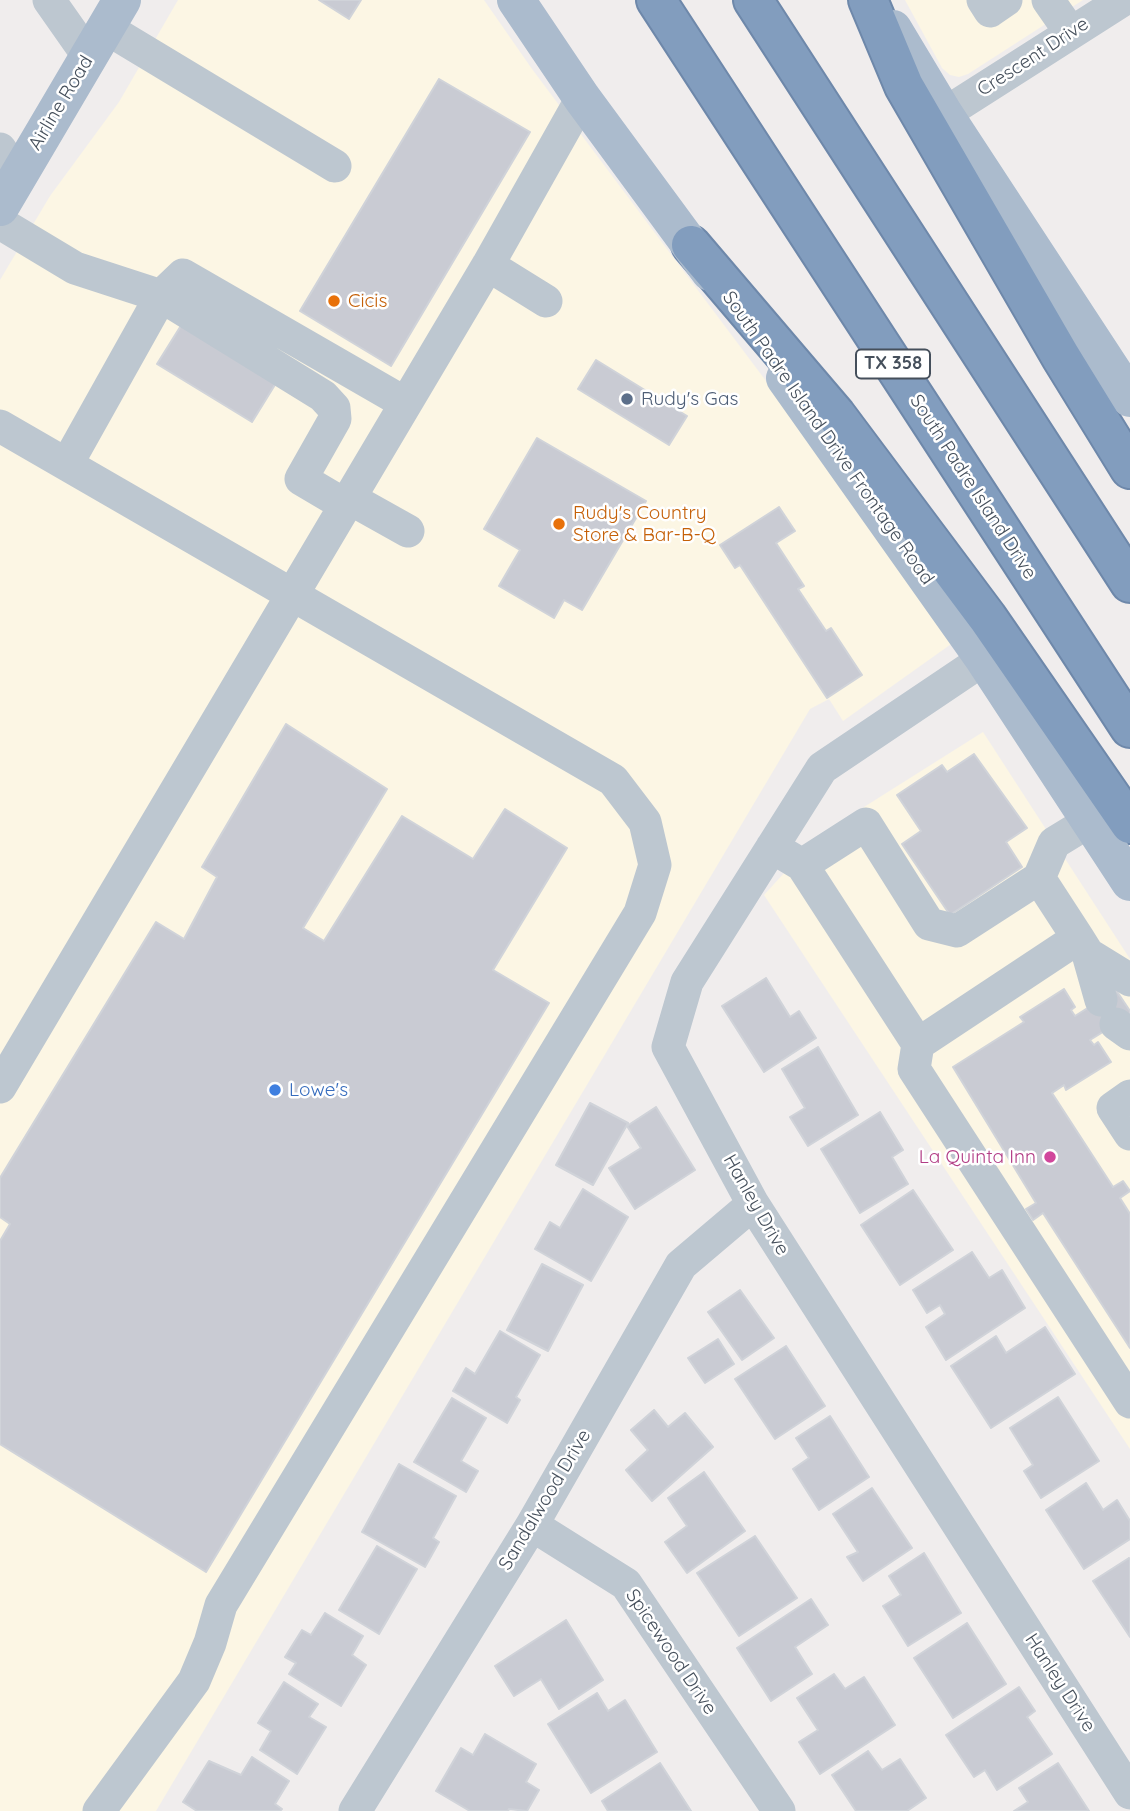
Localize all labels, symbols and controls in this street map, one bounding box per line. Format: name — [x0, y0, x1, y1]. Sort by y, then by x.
street label: Crescent Drive — [973, 13, 1093, 101]
street label: Airline Road — [24, 52, 98, 154]
street label: South Padre Island Drive Frontage Road — [717, 287, 939, 589]
place label: Cicis — [348, 290, 387, 312]
marker: Cicis — [326, 293, 342, 309]
road number: TX 358 — [856, 350, 930, 378]
place label: Rudy's Gas — [641, 388, 738, 410]
street label: South Padre Island Drive — [905, 390, 1041, 584]
marker: Rudy's Gas — [619, 391, 635, 407]
place label: Rudy's Country Store & Bar-B-Q — [573, 502, 716, 546]
marker: Rudy's Country Store & Bar-B-Q — [551, 516, 567, 532]
place label: Lowe's — [289, 1079, 348, 1101]
marker: Lowe's — [267, 1082, 283, 1098]
place label: La Quinta Inn — [919, 1146, 1036, 1168]
marker: La Quinta Inn — [1042, 1149, 1058, 1165]
street label: Hanley Drive — [718, 1150, 794, 1260]
street label: Sandalwood Drive — [494, 1426, 596, 1574]
street label: Spicewood Drive — [621, 1585, 721, 1719]
street label: Hanley Drive — [1020, 1630, 1100, 1736]

